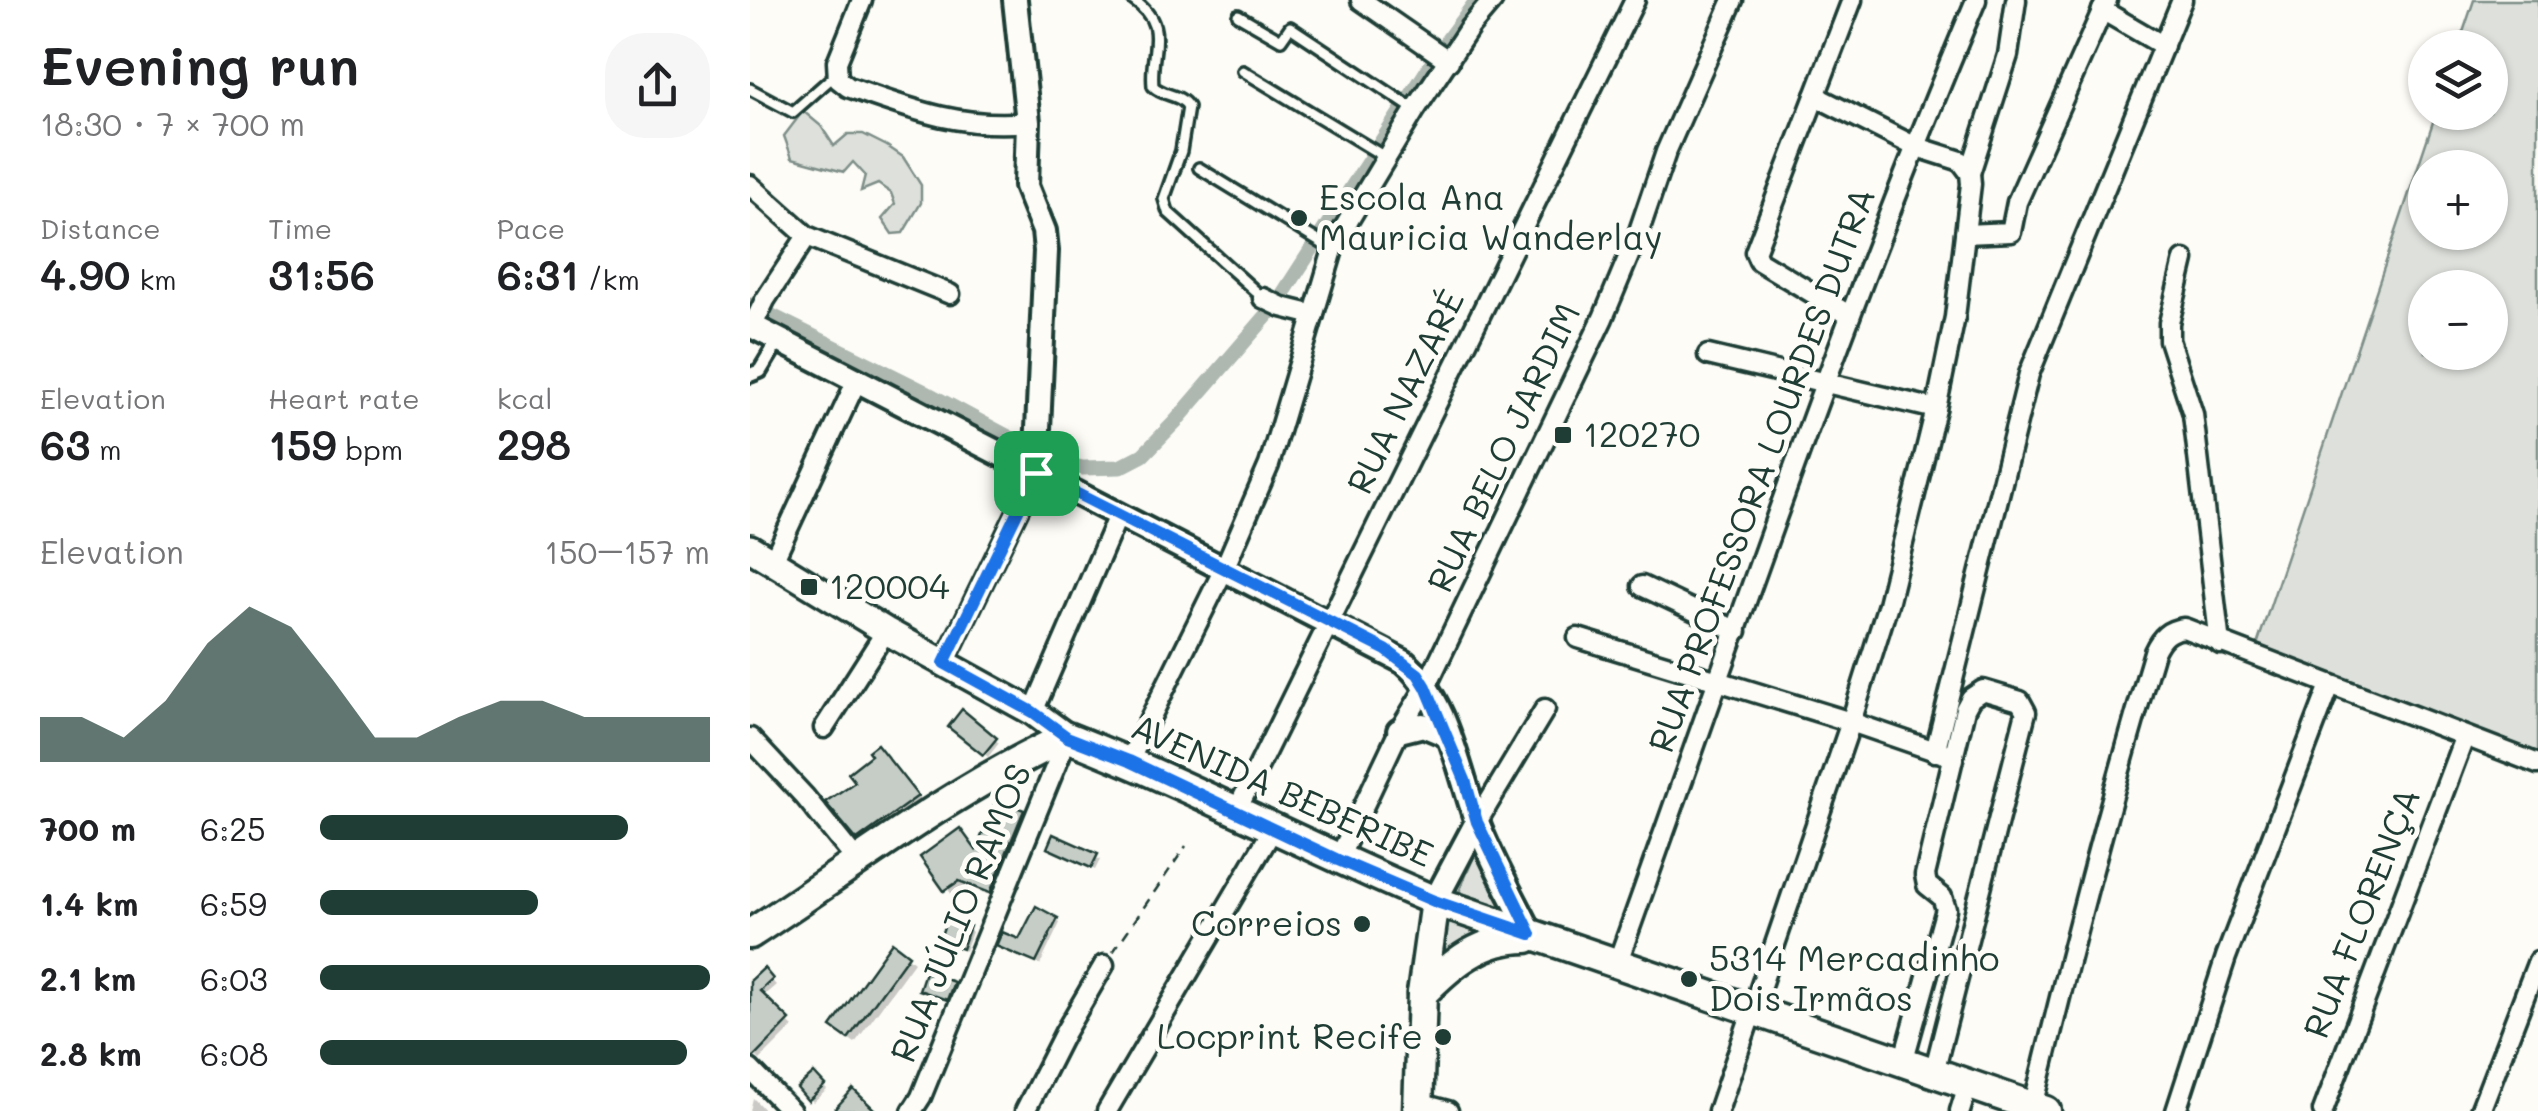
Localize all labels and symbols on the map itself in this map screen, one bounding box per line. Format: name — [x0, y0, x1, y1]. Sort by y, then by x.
place label: Escola Ana Mauricia Wanderlay — [1319, 173, 1663, 259]
street label: RUA PROFESSORA LOURDES DUTRA — [1636, 181, 1884, 758]
marker: Escola Ana Mauricia Wanderlay — [1288, 207, 1310, 229]
street label: RUA NAZARÉ — [1335, 281, 1473, 501]
street label: RUA BELO JARDIM — [1415, 295, 1589, 599]
place label: 120270 — [1583, 410, 1700, 456]
marker: 120270 — [1552, 424, 1574, 446]
pin — [994, 431, 1079, 516]
place label: 120004 — [829, 562, 950, 608]
marker: 120004 — [798, 576, 820, 598]
street label: AVENIDA BEBERIBE — [1125, 702, 1441, 876]
street label: RUA JÚLIO RAMOS — [878, 756, 1040, 1068]
street label: RUA FLORENÇA — [2291, 781, 2429, 1044]
place label: Correios — [1191, 899, 1342, 945]
marker: Correios — [1351, 913, 1373, 935]
place label: 5314 Mercadinho Dois Irmãos — [1709, 934, 2000, 1020]
marker: 5314 Mercadinho Dois Irmãos — [1678, 968, 1700, 990]
place label: Locprint Recife — [1157, 1012, 1423, 1058]
marker: Locprint Recife — [1432, 1026, 1454, 1048]

